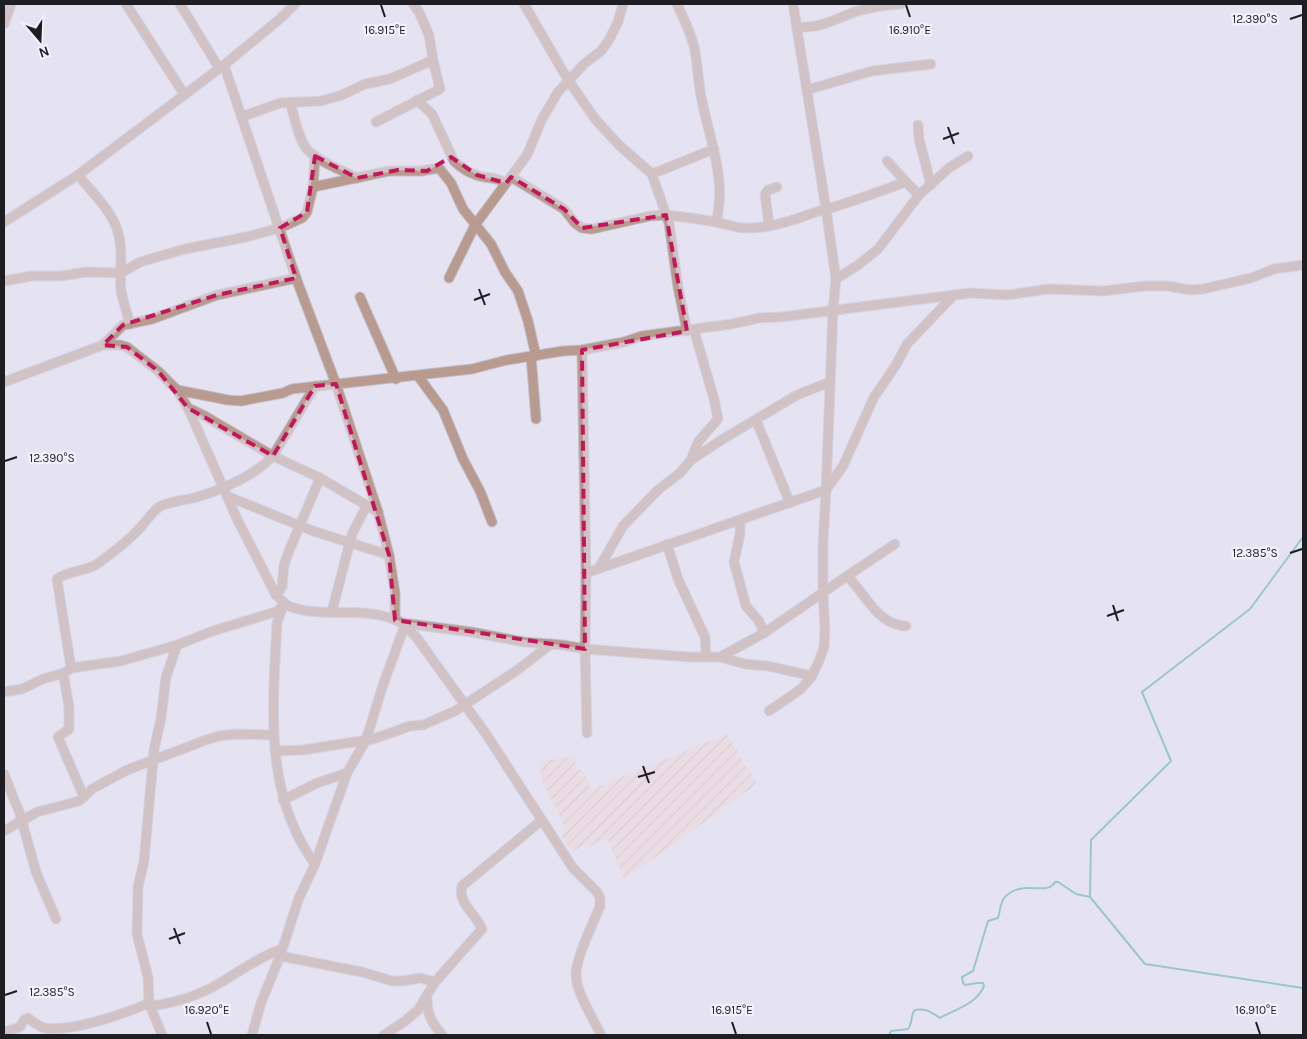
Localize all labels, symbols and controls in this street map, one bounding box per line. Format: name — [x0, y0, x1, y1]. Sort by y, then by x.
text: 12.390°S — [1232, 12, 1278, 26]
north arrow — [15, 15, 65, 65]
text: 16.915°E — [364, 23, 406, 37]
text: 16.910°E — [889, 23, 931, 37]
text: N — [37, 42, 52, 61]
text: 12.390°S — [29, 451, 75, 465]
text: 12.385°S — [1232, 546, 1278, 560]
text: 12.385°S — [29, 985, 75, 999]
text: 16.920°E — [185, 1003, 229, 1017]
text: 16.915°E — [711, 1003, 753, 1017]
text: 16.910°E — [1235, 1003, 1277, 1017]

